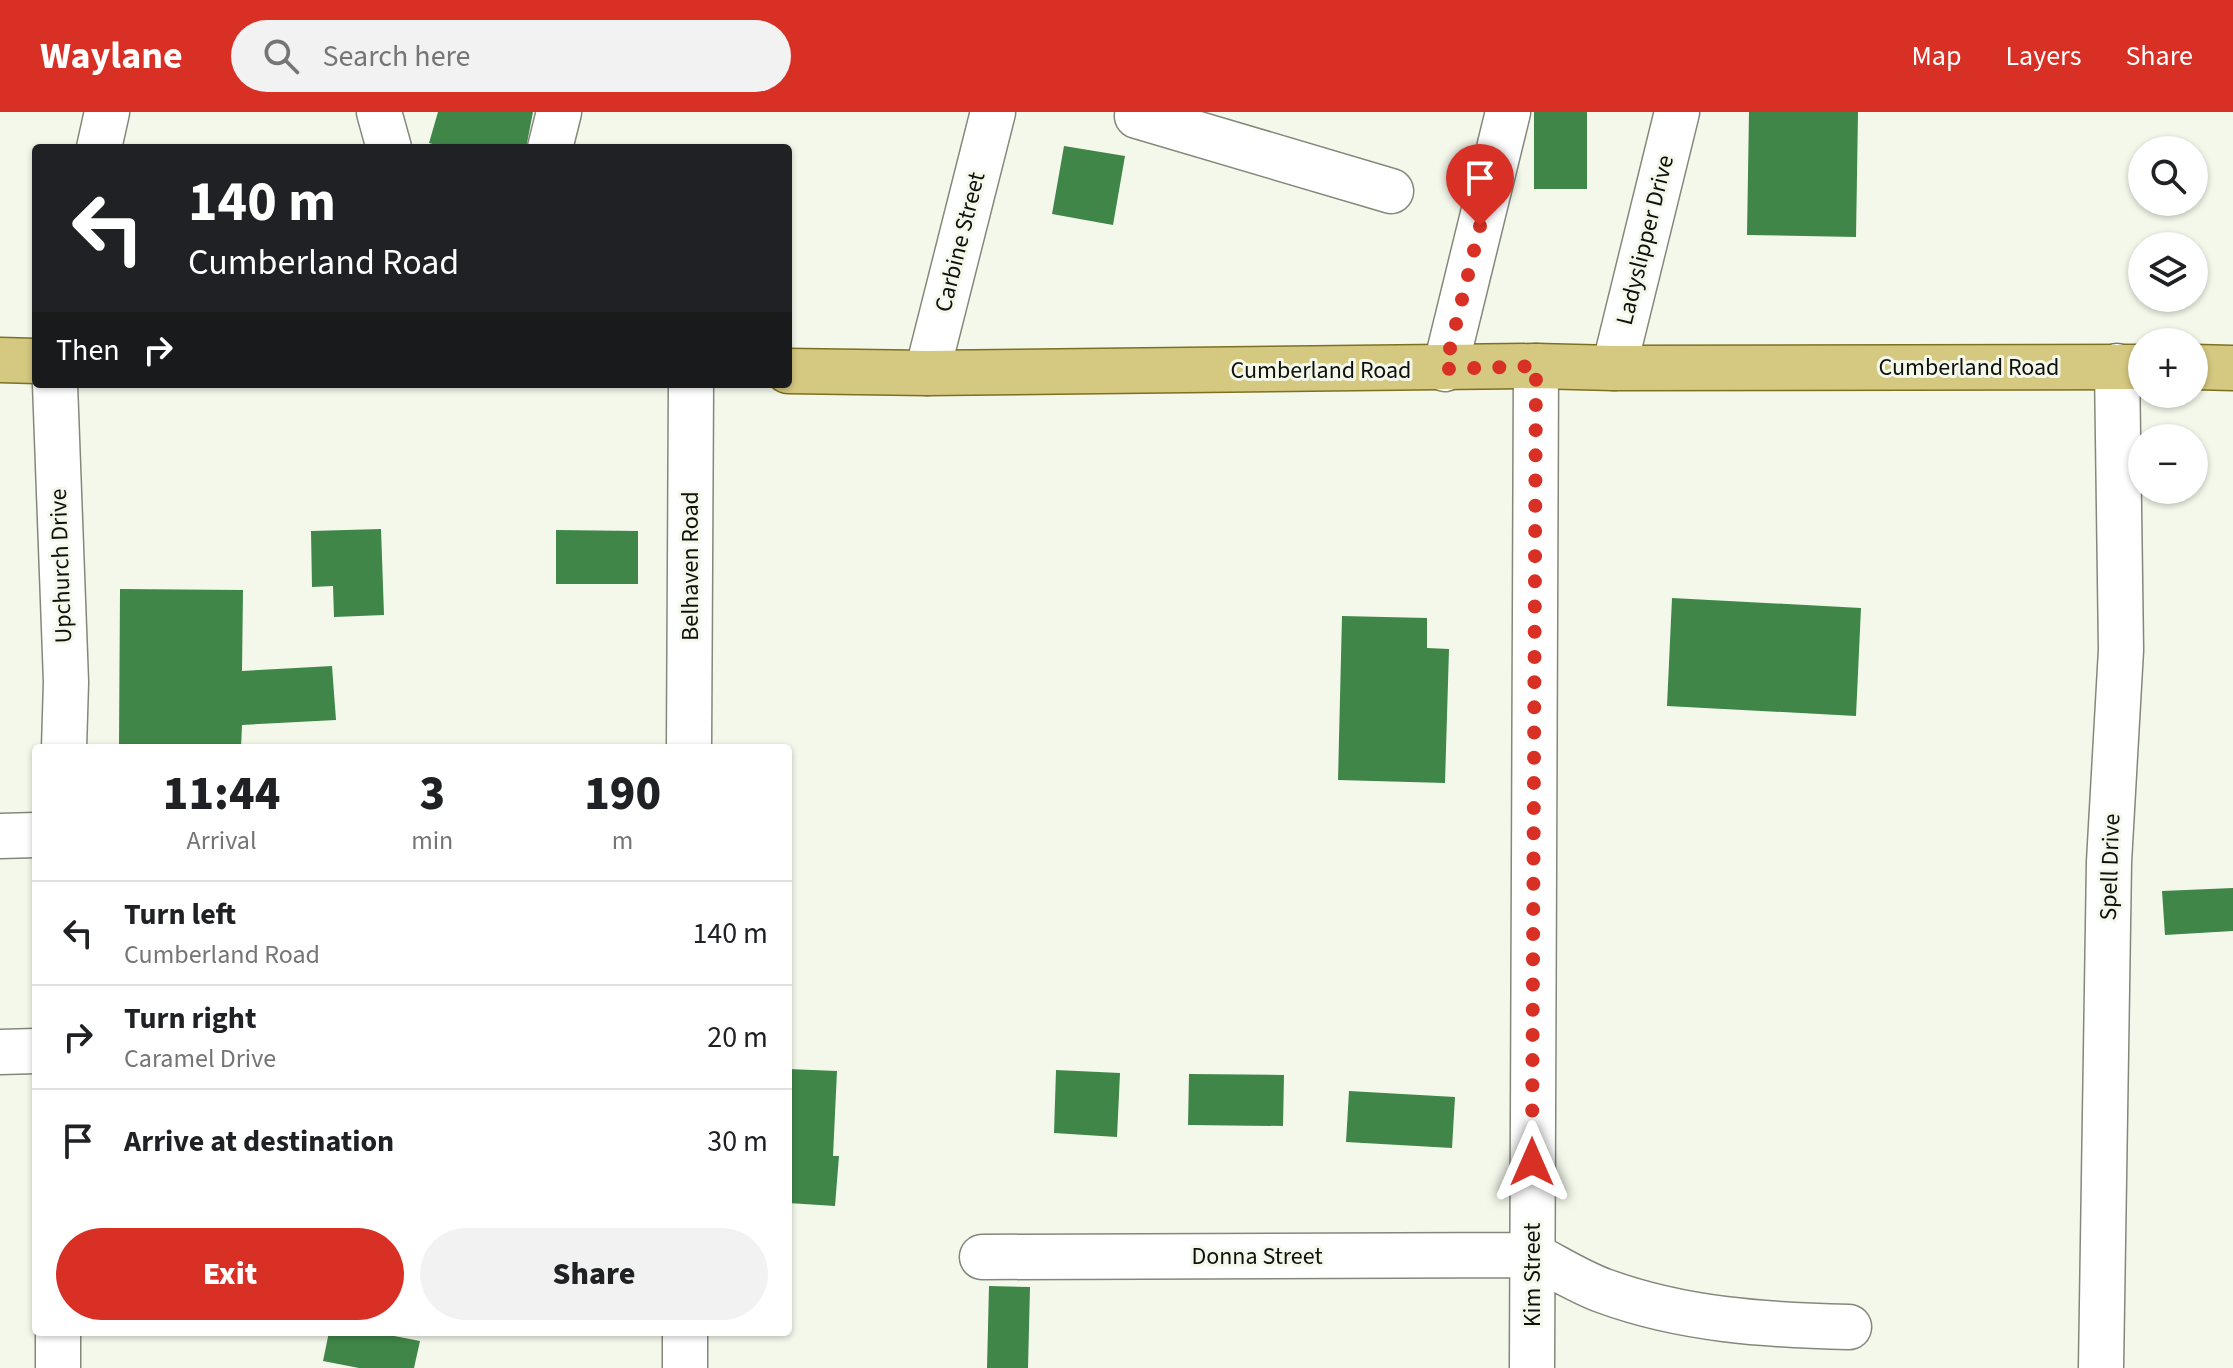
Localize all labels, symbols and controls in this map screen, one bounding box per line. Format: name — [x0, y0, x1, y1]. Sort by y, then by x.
search box — [231, 20, 791, 92]
text: Waylane — [40, 29, 183, 83]
icon: search — [259, 34, 303, 78]
text: Search here — [323, 35, 471, 78]
text: Map — [1911, 36, 1961, 76]
text: Layers — [2005, 36, 2081, 76]
text: Share — [2125, 36, 2193, 76]
map controls — [2128, 136, 2208, 504]
button: search — [2128, 136, 2208, 216]
pin — [1446, 144, 1514, 226]
street label: Ladyslipper Drive — [1607, 151, 1683, 329]
icon: arrive — [1458, 156, 1502, 200]
text: 140 m — [188, 163, 336, 242]
street label: Carbine Street — [926, 168, 994, 316]
icon: left — [56, 176, 160, 280]
button: layers — [2128, 232, 2208, 312]
text: Cumberland Road — [188, 237, 459, 288]
icon: right — [136, 328, 180, 372]
button: + — [2128, 328, 2208, 408]
text: Then — [56, 329, 120, 372]
street label: Cumberland Road — [1879, 350, 2059, 385]
street label: Cumberland Road — [1231, 353, 1411, 388]
button: − — [2128, 424, 2208, 504]
street label: Upchurch Drive — [41, 488, 81, 644]
street label: Belhaven Road — [673, 491, 708, 641]
text: 11:44 — [163, 760, 280, 828]
text: 3 — [419, 760, 445, 828]
text: 190 — [584, 760, 661, 828]
street label: Spell Drive — [2091, 813, 2129, 921]
text: Arrival — [187, 822, 257, 859]
text: min — [411, 822, 453, 859]
text: m — [612, 822, 633, 859]
text: Turn left — [124, 893, 236, 936]
icon: left — [56, 911, 100, 955]
text: 140 m — [692, 912, 768, 955]
text: Cumberland Road — [124, 936, 320, 973]
text: Turn right — [124, 997, 256, 1040]
icon: right — [56, 1015, 100, 1059]
text: 20 m — [707, 1016, 768, 1059]
text: Caramel Drive — [124, 1040, 276, 1077]
icon: arrive — [56, 1119, 100, 1163]
text: Arrive at destination — [124, 1120, 394, 1163]
text: 30 m — [707, 1120, 768, 1163]
position arrow — [1490, 1120, 1574, 1204]
street label: Kim Street — [1515, 1223, 1550, 1327]
button: Exit — [56, 1228, 404, 1320]
button: Share — [420, 1228, 768, 1320]
street label: Donna Street — [1191, 1239, 1323, 1274]

